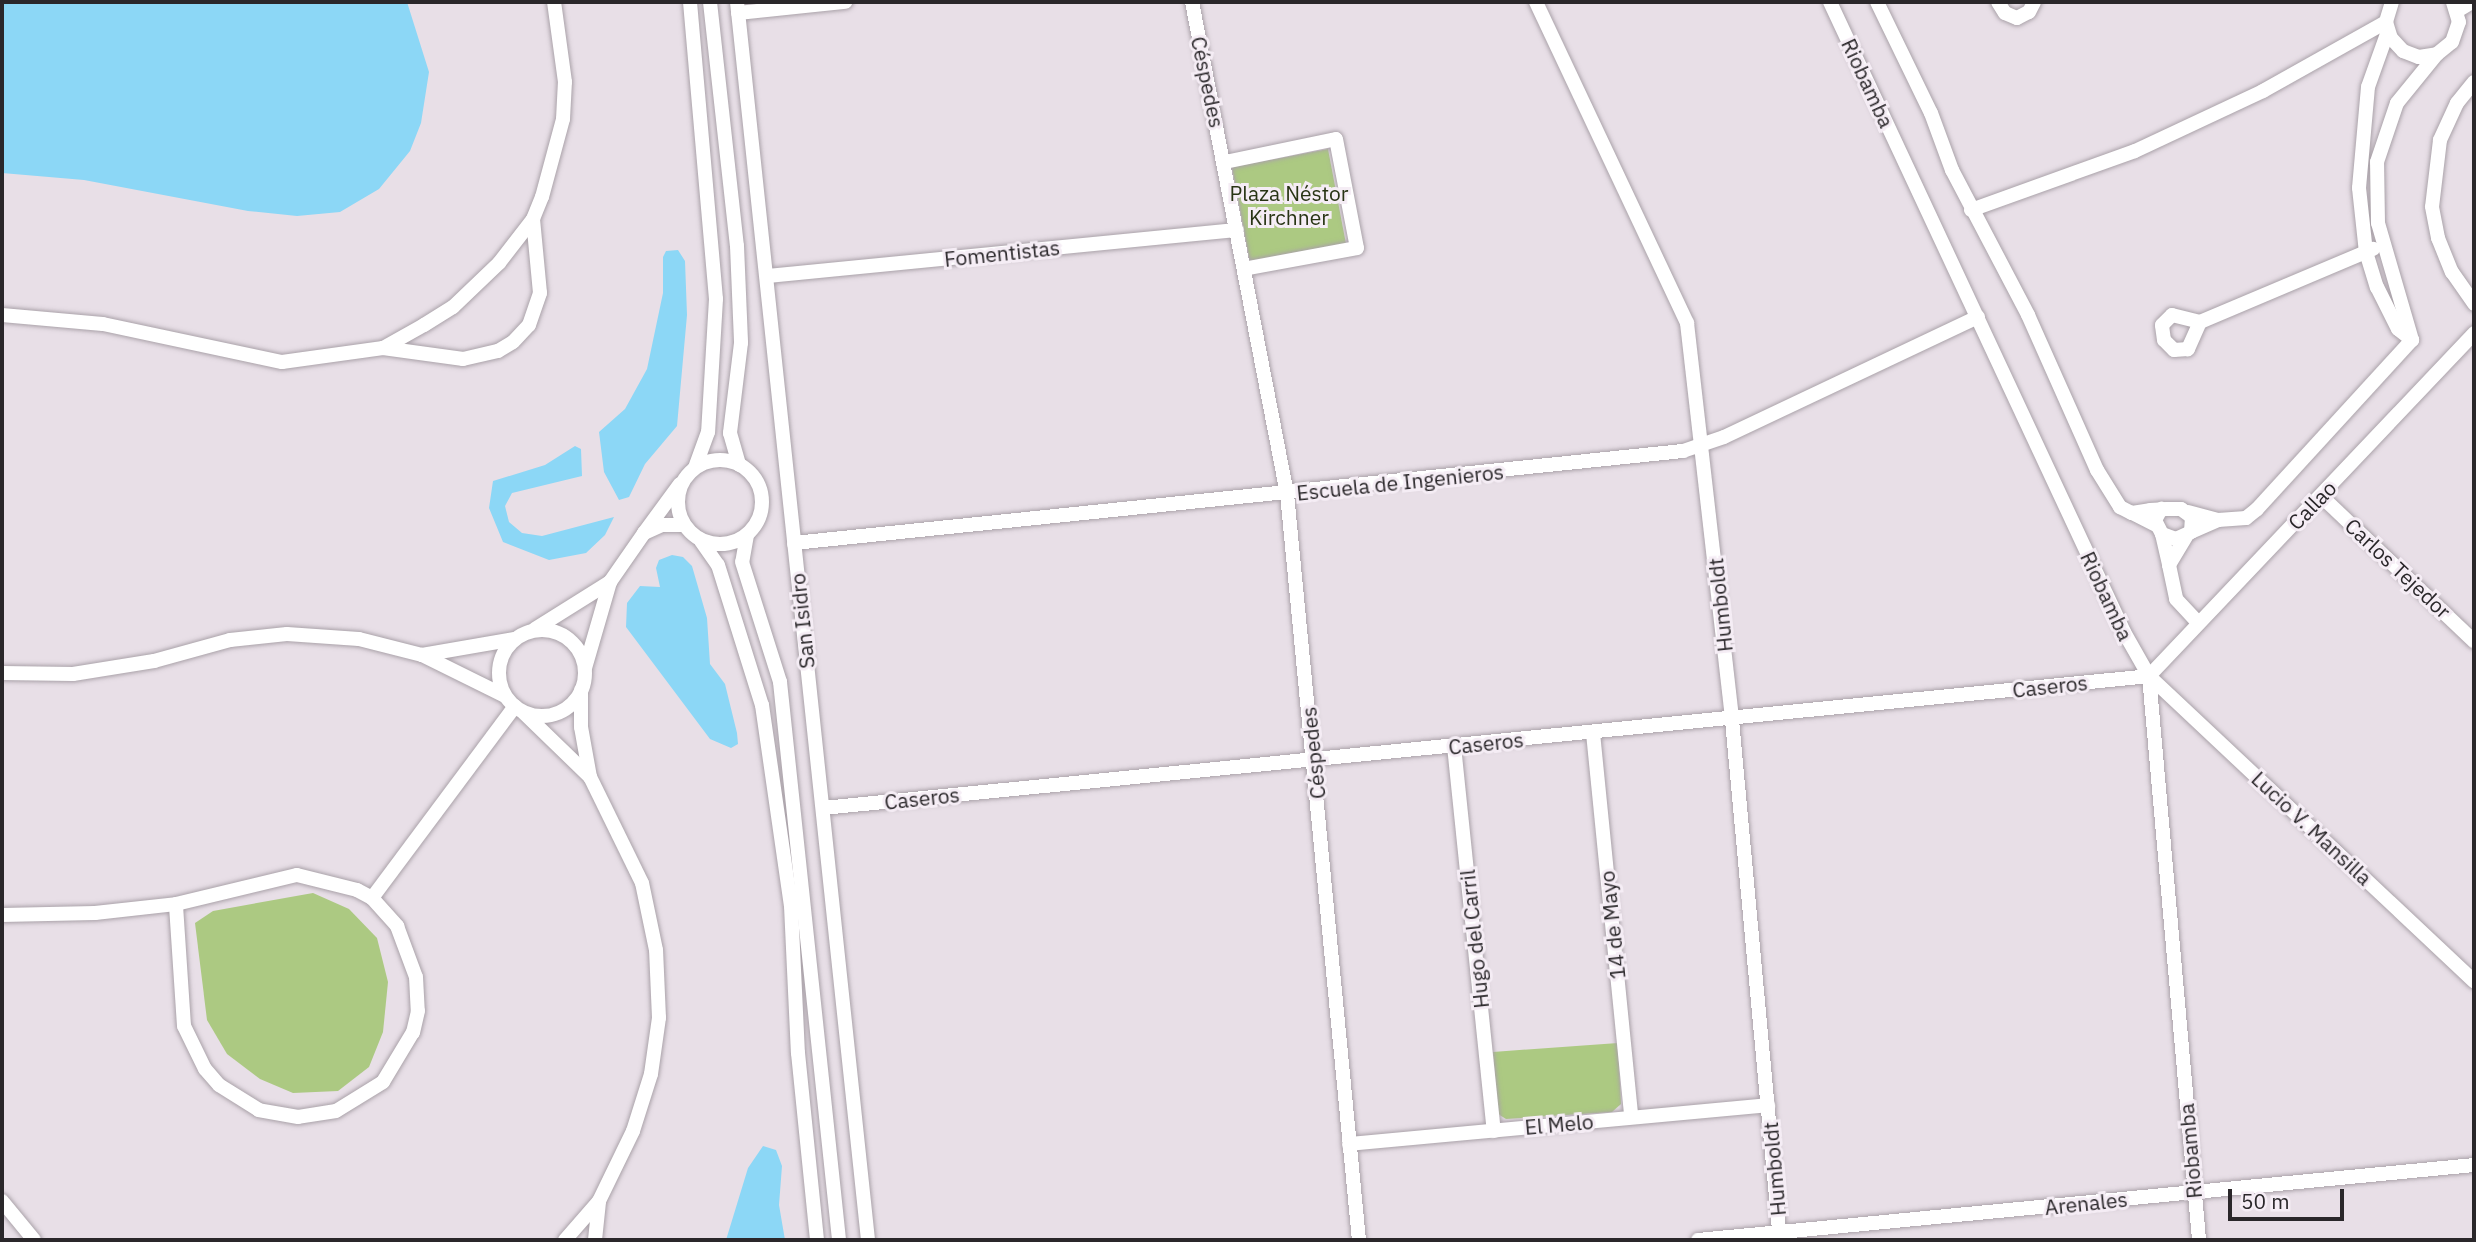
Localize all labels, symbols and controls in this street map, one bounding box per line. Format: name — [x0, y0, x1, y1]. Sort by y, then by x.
street label: Céspedes — [1186, 34, 1230, 130]
street label: Riobamba — [1836, 34, 1900, 132]
park label: Plaza Néstor Kirchner — [1230, 180, 1348, 230]
street label: Fomentistas — [943, 234, 1061, 272]
street label: Escuela de Ingenieros — [1295, 459, 1505, 505]
street label: Callao — [2283, 475, 2341, 535]
street label: Carlos Tejedor — [2340, 513, 2456, 623]
street label: Riobamba — [2075, 547, 2139, 645]
street label: Humboldt — [1703, 557, 1737, 653]
street label: San Isidro — [784, 572, 820, 670]
street label: Caseros — [2011, 670, 2089, 702]
street label: Céspedes — [1296, 706, 1330, 800]
street label: Caseros — [1447, 727, 1525, 759]
street label: Lucio V. Mansilla — [2247, 766, 2377, 890]
street label: Caseros — [883, 782, 961, 814]
street label: Hugo del Carril — [1454, 868, 1494, 1010]
street label: 14 de Mayo — [1594, 869, 1630, 981]
street label: Riobamba — [2173, 1102, 2207, 1200]
street label: El Melo — [1524, 1108, 1594, 1140]
street label: Humboldt — [1757, 1121, 1791, 1217]
scale bar — [2231, 1176, 2346, 1220]
street label: Arenales — [2043, 1186, 2129, 1220]
text: 50 m — [2241, 1187, 2290, 1215]

